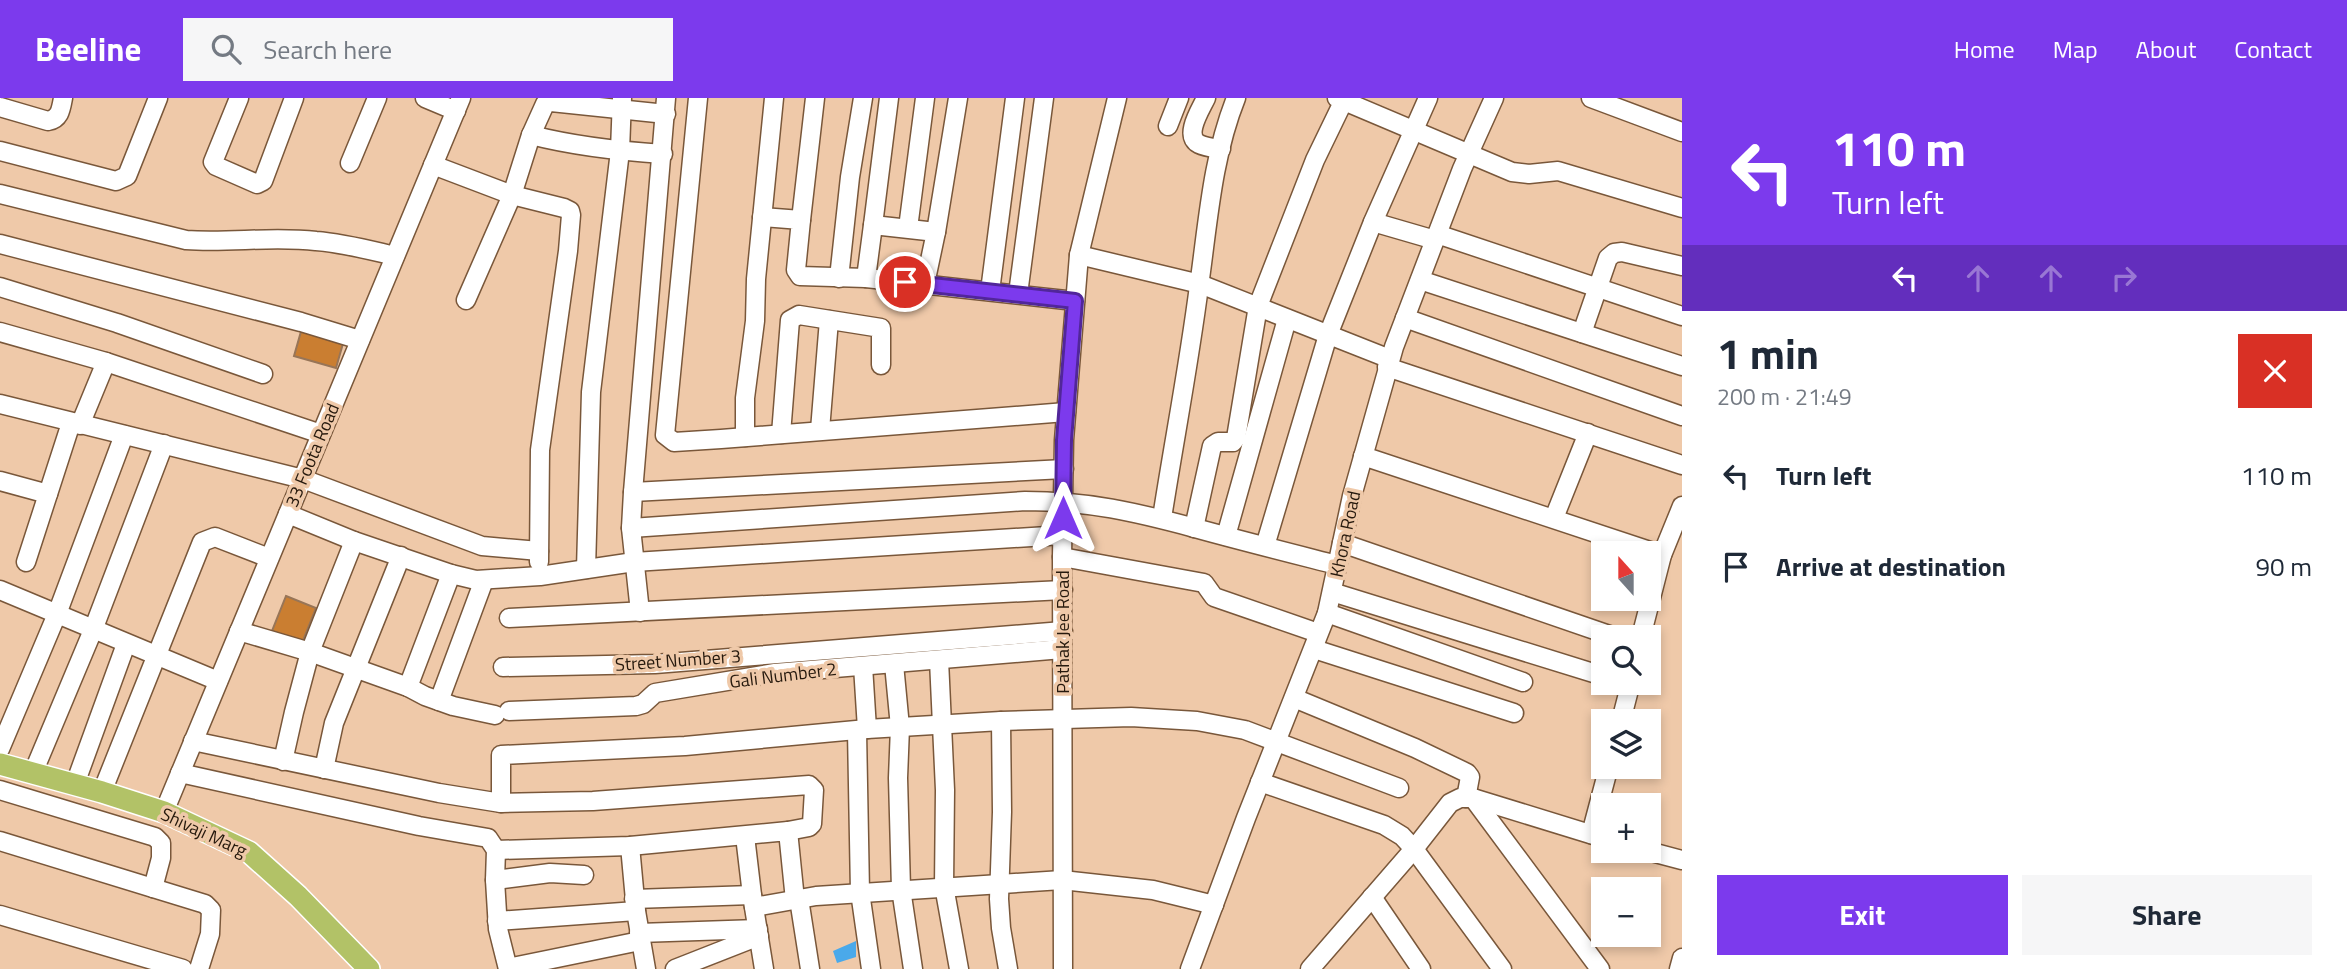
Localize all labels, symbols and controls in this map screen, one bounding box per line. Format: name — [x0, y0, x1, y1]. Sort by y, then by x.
search box — [183, 18, 673, 81]
text: Beeline — [35, 24, 141, 74]
icon: search — [207, 30, 245, 68]
text: Search here — [263, 30, 392, 69]
text: Home — [1954, 31, 2015, 67]
text: Map — [2053, 31, 2098, 67]
text: About — [2136, 31, 2196, 67]
text: Contact — [2234, 31, 2312, 67]
text: 110 m — [1832, 110, 1966, 185]
icon: left — [1717, 126, 1808, 217]
text: Turn left — [1832, 178, 1944, 226]
pin — [875, 252, 935, 312]
icon: left — [1886, 259, 1924, 297]
icon: ahead — [1959, 259, 1997, 297]
icon: ahead — [2032, 259, 2070, 297]
icon: right — [2105, 259, 2143, 297]
icon: arrive — [886, 263, 924, 301]
text: 1 min — [1717, 321, 1819, 385]
button: close — [2238, 334, 2312, 408]
text: 200 m · 21:49 — [1717, 379, 1852, 414]
street label: 33 Foota Road — [278, 399, 346, 511]
text: Turn left — [1776, 456, 1871, 495]
text: 110 m — [2241, 456, 2312, 495]
icon: left — [1717, 457, 1755, 495]
position arrow — [1026, 481, 1100, 555]
street label: Khora Road — [1323, 488, 1367, 580]
north arrow — [1591, 541, 1661, 611]
map controls — [1591, 541, 1661, 947]
text: Arrive at destination — [1776, 547, 2006, 586]
text: 90 m — [2255, 547, 2312, 586]
icon: arrive — [1717, 548, 1755, 586]
street label: Pathak Jee Road — [1049, 570, 1076, 694]
button: search — [1591, 625, 1661, 695]
street label: Street Number 3 — [614, 642, 742, 678]
street label: Gali Number 2 — [728, 655, 838, 695]
button: layers — [1591, 709, 1661, 779]
button: + — [1591, 793, 1661, 863]
street label: Shivaji Marg — [156, 800, 252, 864]
button: Exit — [1717, 875, 2008, 955]
button: Share — [2022, 875, 2312, 955]
button: − — [1591, 877, 1661, 947]

